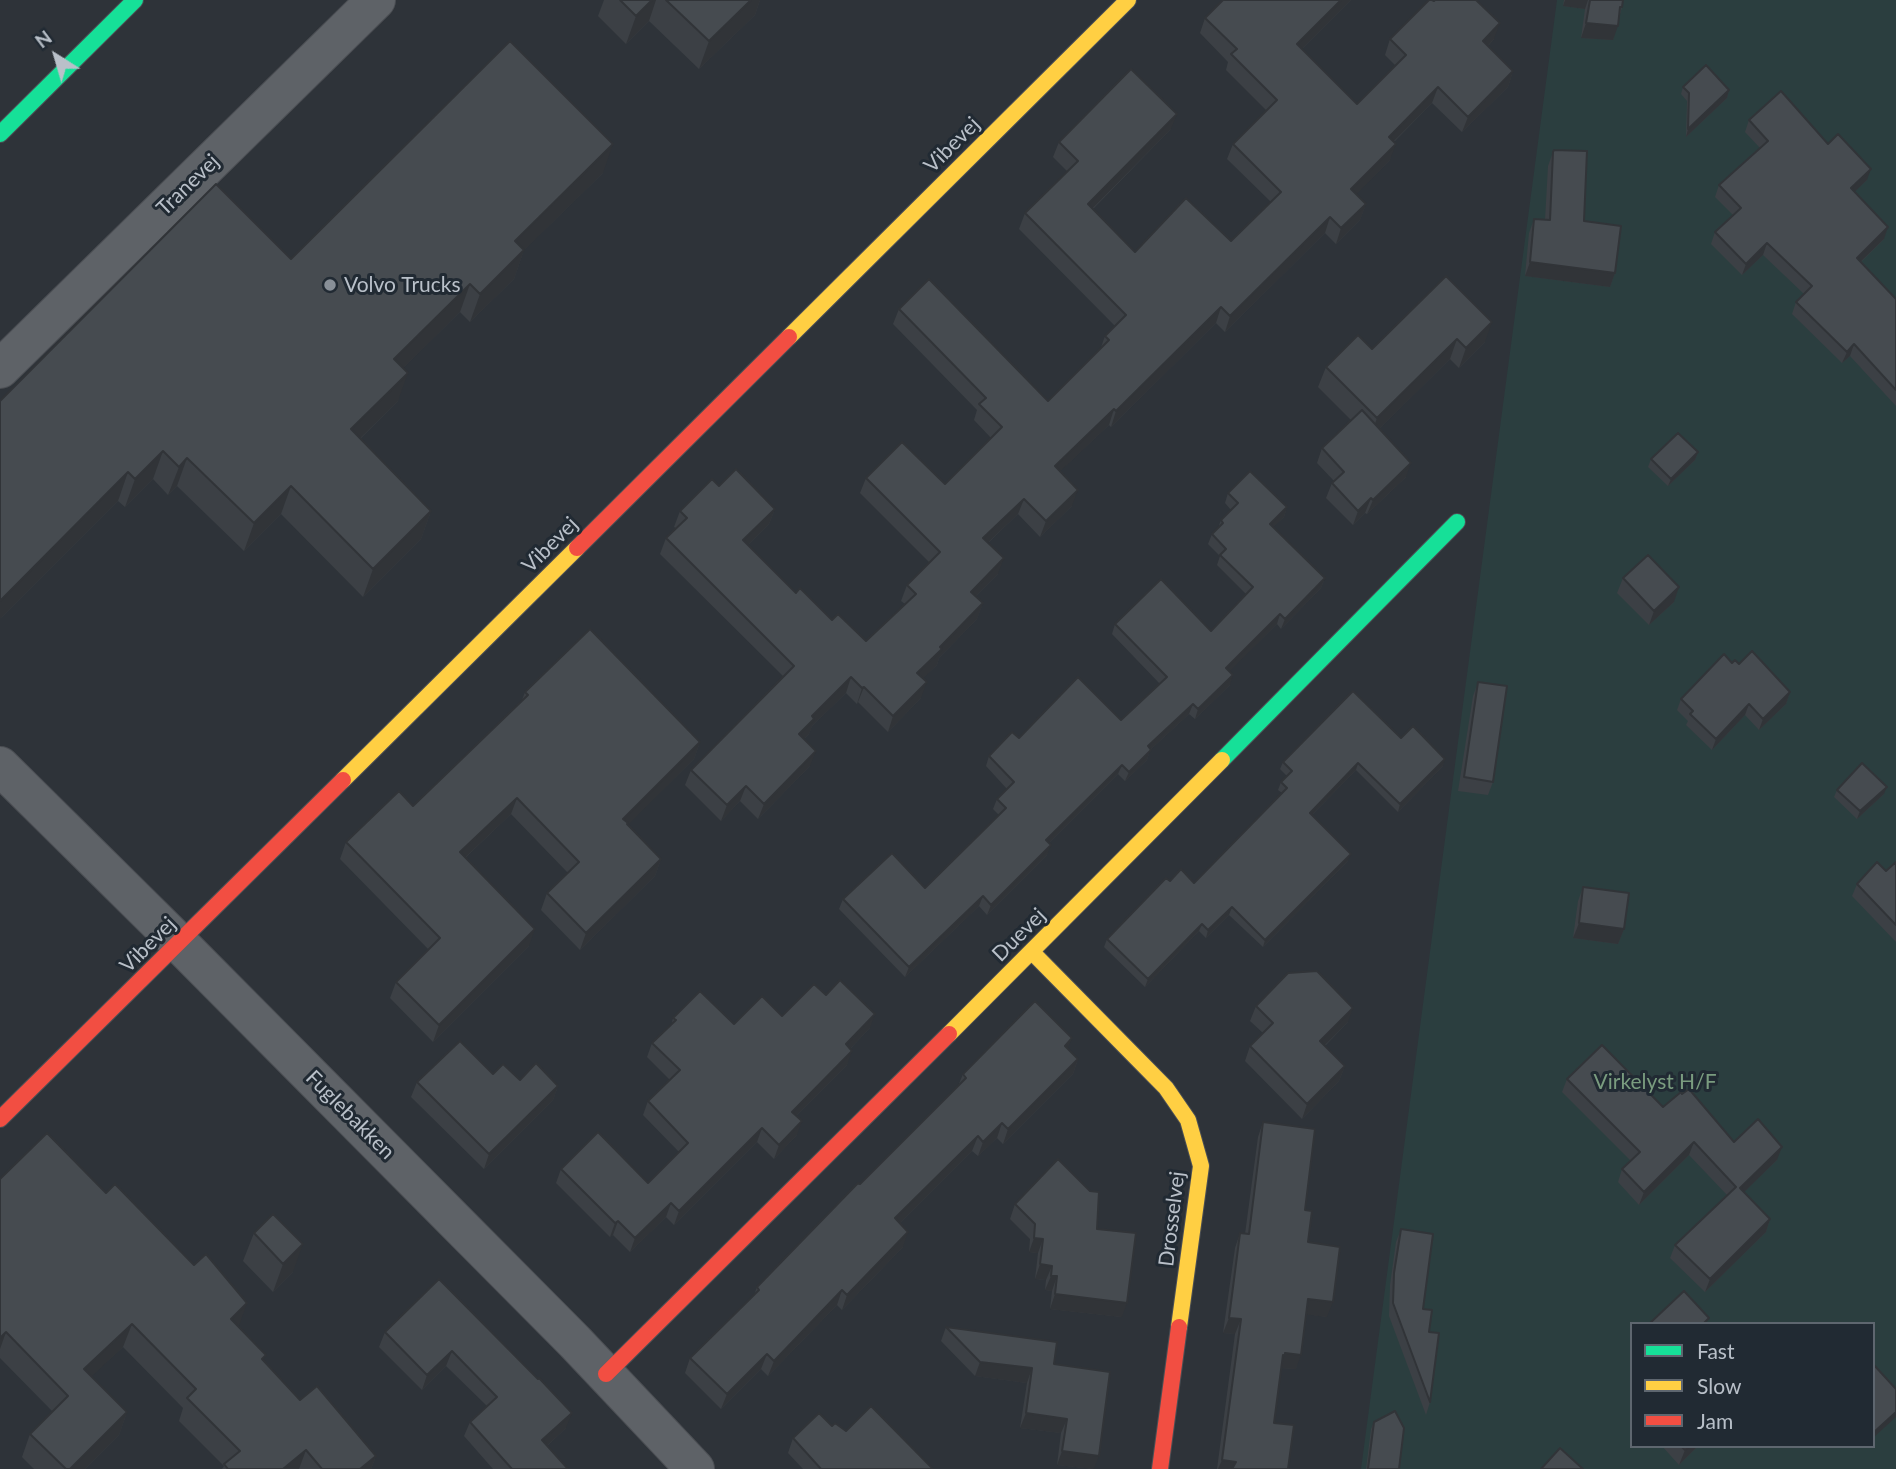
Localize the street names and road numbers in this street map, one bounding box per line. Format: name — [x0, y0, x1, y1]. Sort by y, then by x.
street label: Vibevej — [919, 112, 985, 178]
street label: Tranevej — [151, 149, 225, 221]
street label: Vibevej — [517, 512, 583, 578]
street label: Duevej — [987, 903, 1051, 967]
street label: Vibevej — [115, 912, 181, 978]
street label: Fuglebakken — [300, 1065, 400, 1165]
street label: Drosselvej — [1154, 1170, 1190, 1268]

